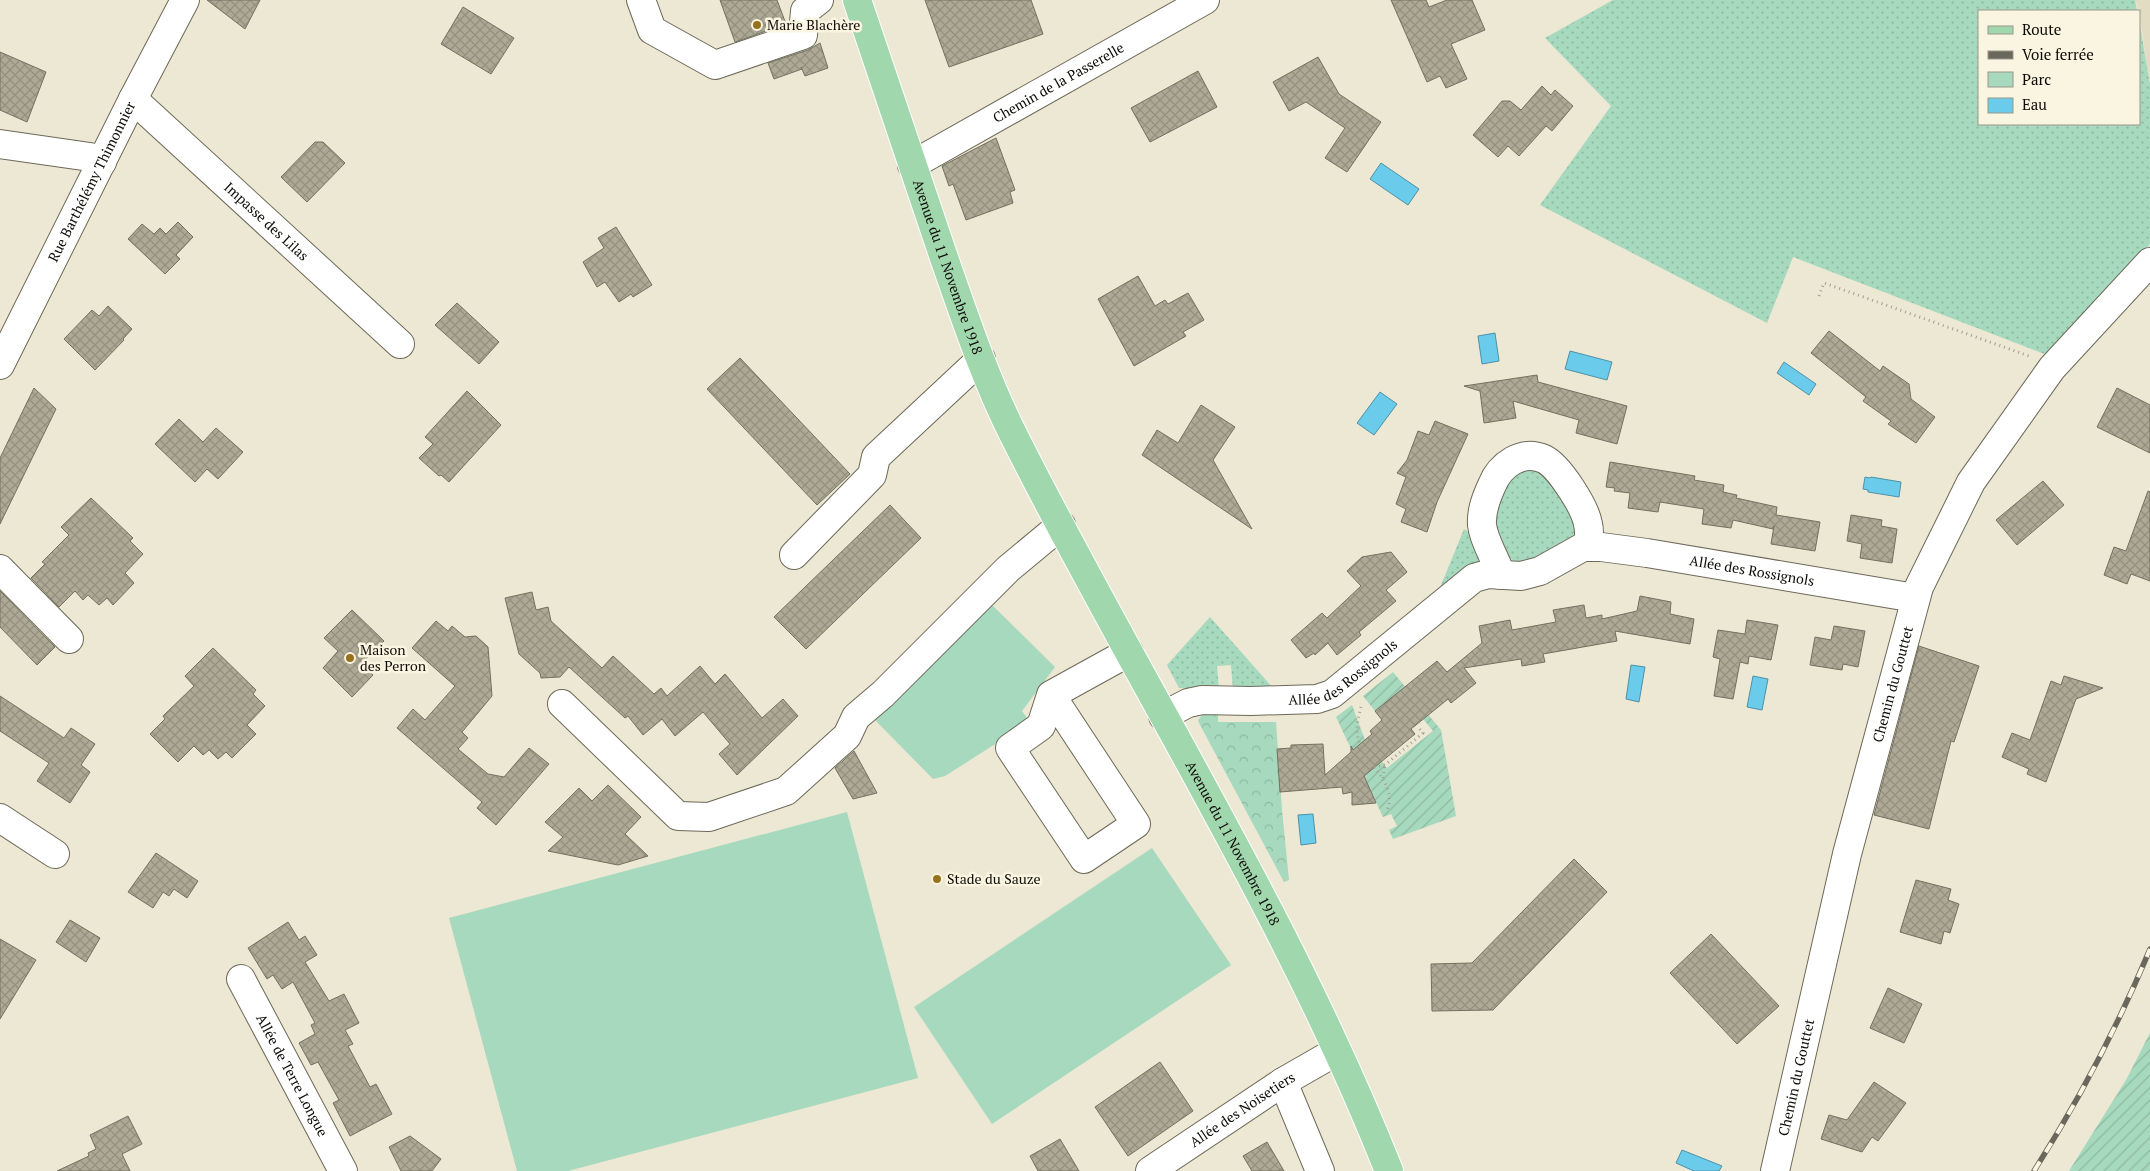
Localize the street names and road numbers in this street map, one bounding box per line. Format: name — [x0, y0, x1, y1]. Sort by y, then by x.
street label: Chemin de la Passerelle — [989, 38, 1127, 127]
street label: Rue Barthélémy Thimonnier — [43, 97, 140, 265]
street label: Impasse des Lilas — [220, 177, 313, 265]
street label: Avenue du 11 Novembre 1918 — [909, 177, 988, 357]
street label: Allée des Rossignols — [1688, 550, 1816, 590]
street label: Chemin du Gouttet — [1868, 623, 1917, 744]
street label: Allée des Rossignols — [1288, 635, 1401, 709]
street label: Avenue du 11 Novembre 1918 — [1181, 757, 1285, 929]
street label: Allée de Terre Longue — [252, 1010, 333, 1140]
street label: Chemin du Gouttet — [1773, 1016, 1818, 1138]
street label: Allée des Noisetiers — [1186, 1067, 1298, 1151]

